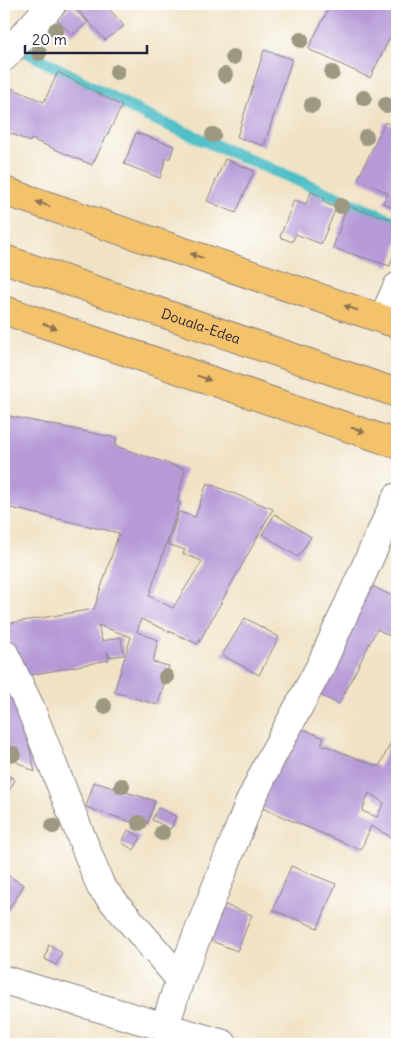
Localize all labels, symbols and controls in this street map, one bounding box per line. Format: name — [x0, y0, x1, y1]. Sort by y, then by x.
scale bar — [25, 22, 148, 54]
text: 20 m — [32, 30, 67, 49]
one-way arrow — [35, 200, 50, 208]
one-way arrow — [189, 252, 204, 260]
street label: Douala-Edea — [159, 304, 243, 348]
one-way arrow — [343, 304, 358, 312]
one-way arrow — [43, 322, 58, 330]
one-way arrow — [197, 374, 212, 382]
one-way arrow — [350, 427, 365, 434]

